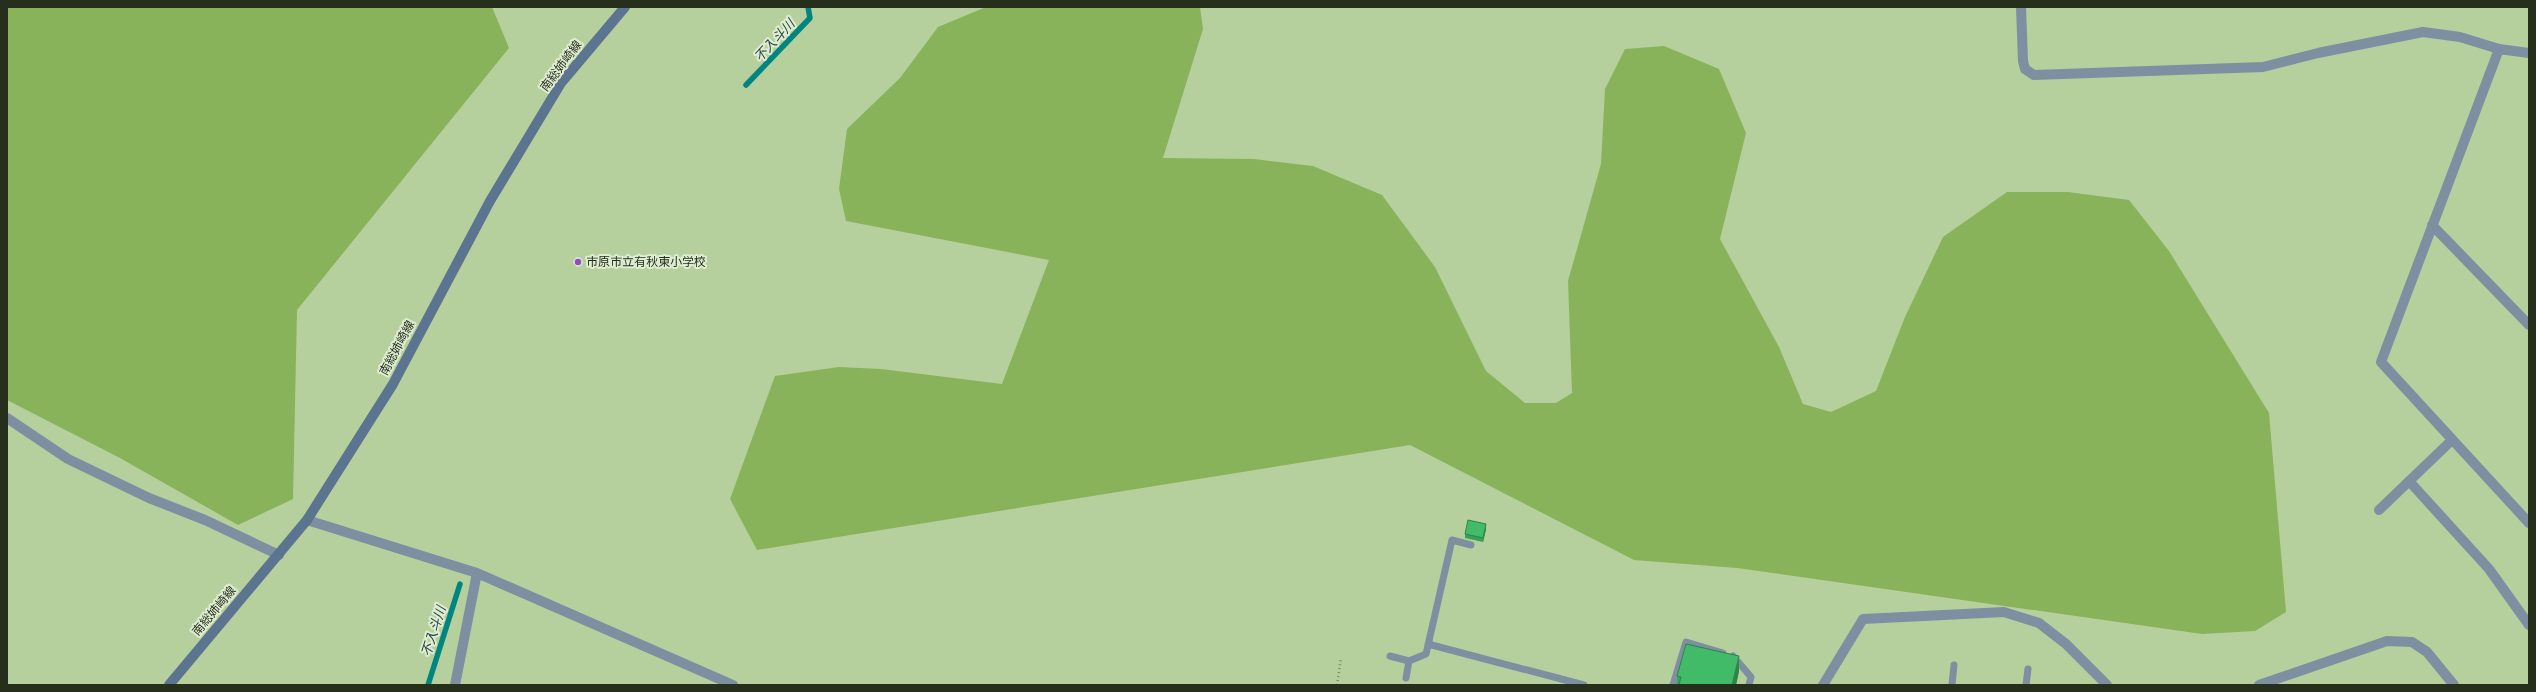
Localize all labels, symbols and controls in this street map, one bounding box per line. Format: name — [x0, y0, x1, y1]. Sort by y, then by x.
water label: 不入斗川 — [750, 13, 800, 65]
street label: 南総姉崎線 — [536, 37, 585, 95]
place label: 市原市立有秋東小学校 — [586, 253, 706, 270]
marker: 市原市立有秋東小学校 — [573, 257, 583, 267]
street label: 南総姉崎線 — [375, 317, 418, 378]
street label: 南総姉崎線 — [188, 582, 239, 639]
water label: 不入斗川 — [416, 602, 450, 659]

